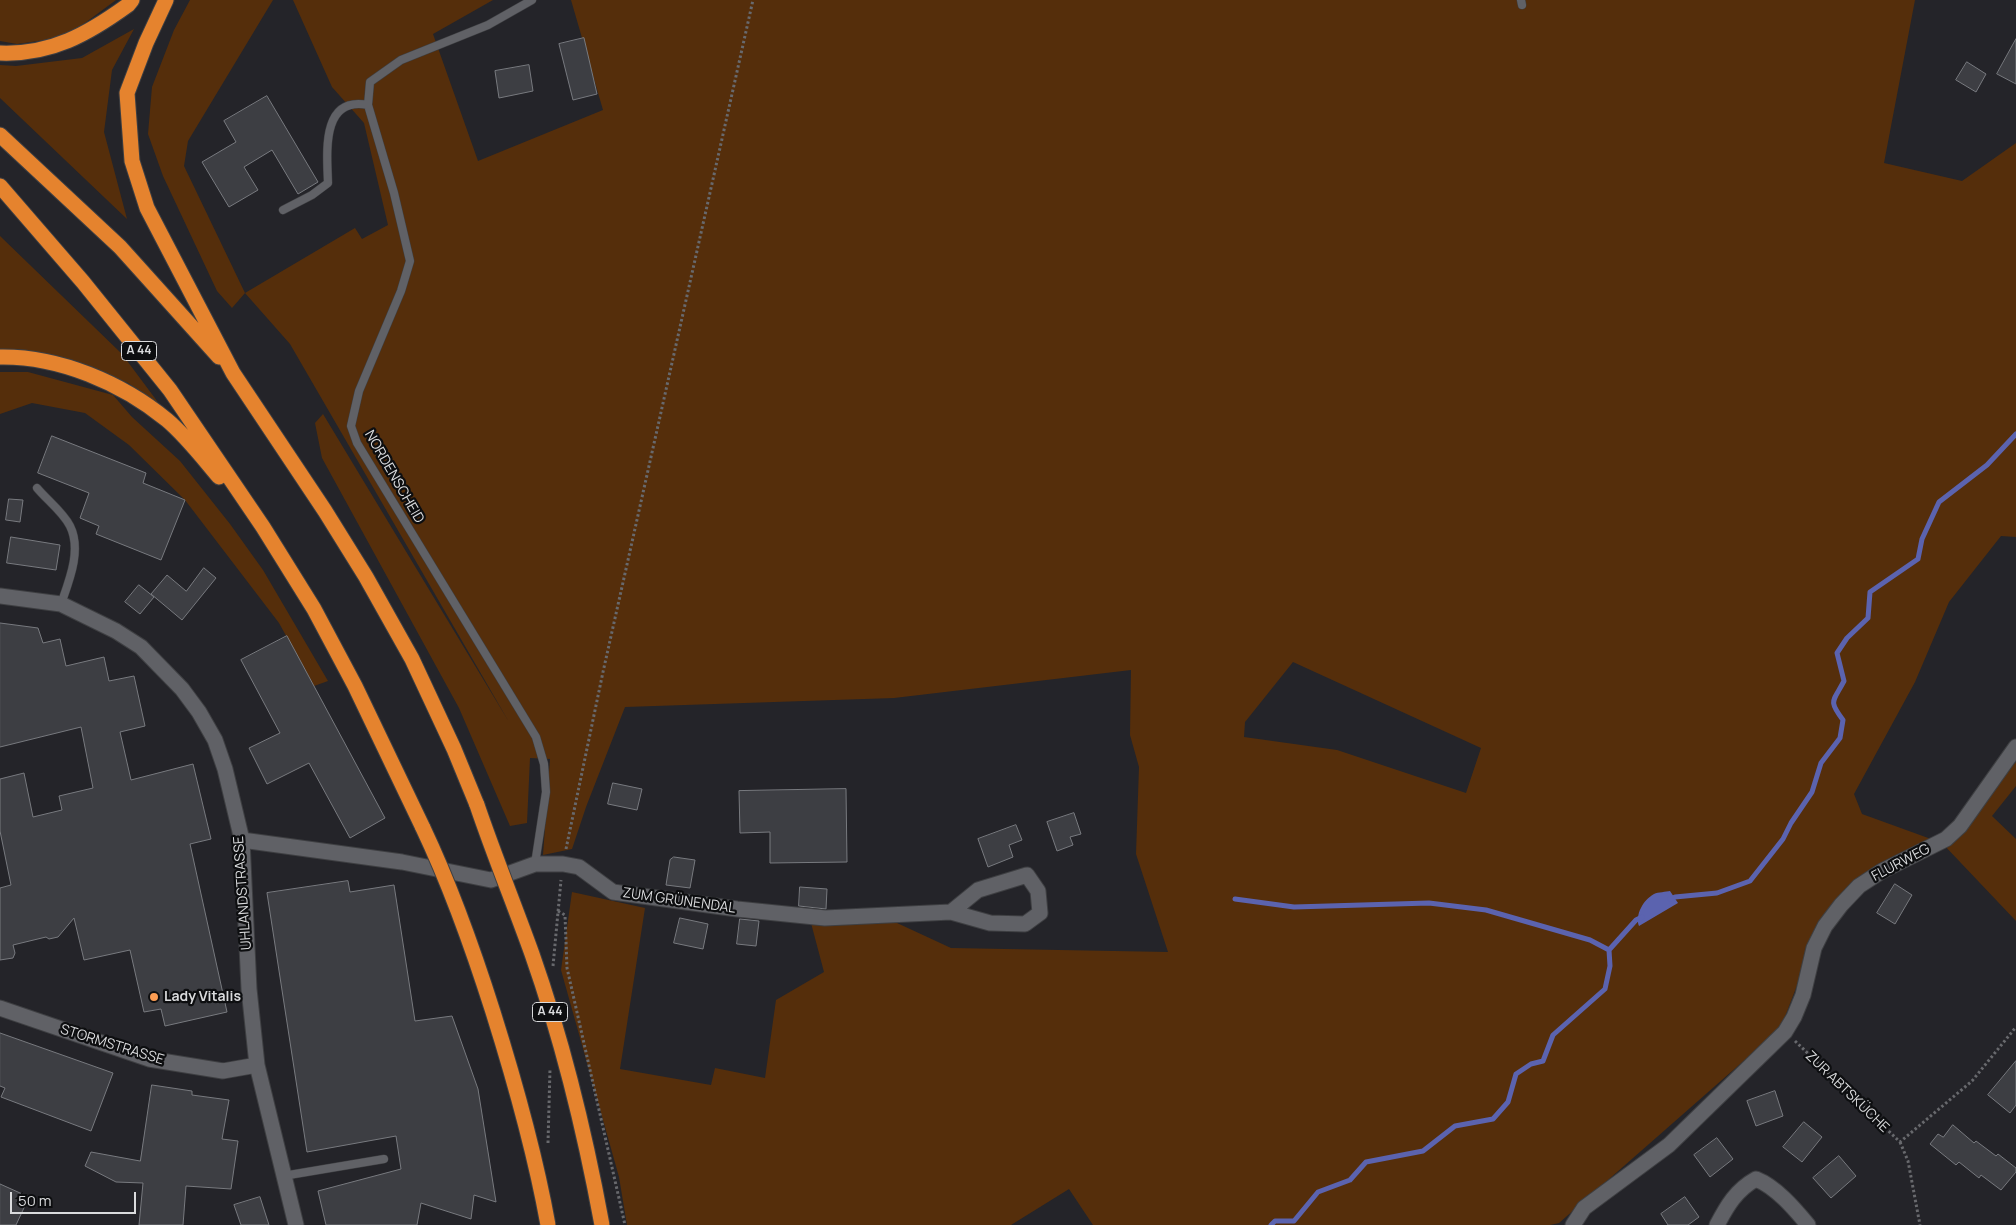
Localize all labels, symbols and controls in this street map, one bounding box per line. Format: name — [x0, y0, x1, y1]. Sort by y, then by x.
road number: A 44 — [122, 342, 156, 361]
street label: NORDENSCHEID — [361, 428, 427, 526]
street label: UHLANDSTRASSE — [231, 835, 255, 951]
street label: FLURWEG — [1869, 841, 1933, 885]
street label: ZUM GRÜNENDAL — [621, 885, 737, 917]
place label: Lady Vitalis — [164, 989, 241, 1005]
marker: Lady Vitalis — [148, 991, 160, 1003]
road number: A 44 — [532, 1002, 568, 1022]
street label: STORMSTRASSE — [58, 1021, 166, 1069]
street label: ZUR ABTSKÜCHE — [1802, 1048, 1892, 1136]
scale bar — [12, 1182, 139, 1214]
text: 50 m — [18, 1190, 52, 1211]

